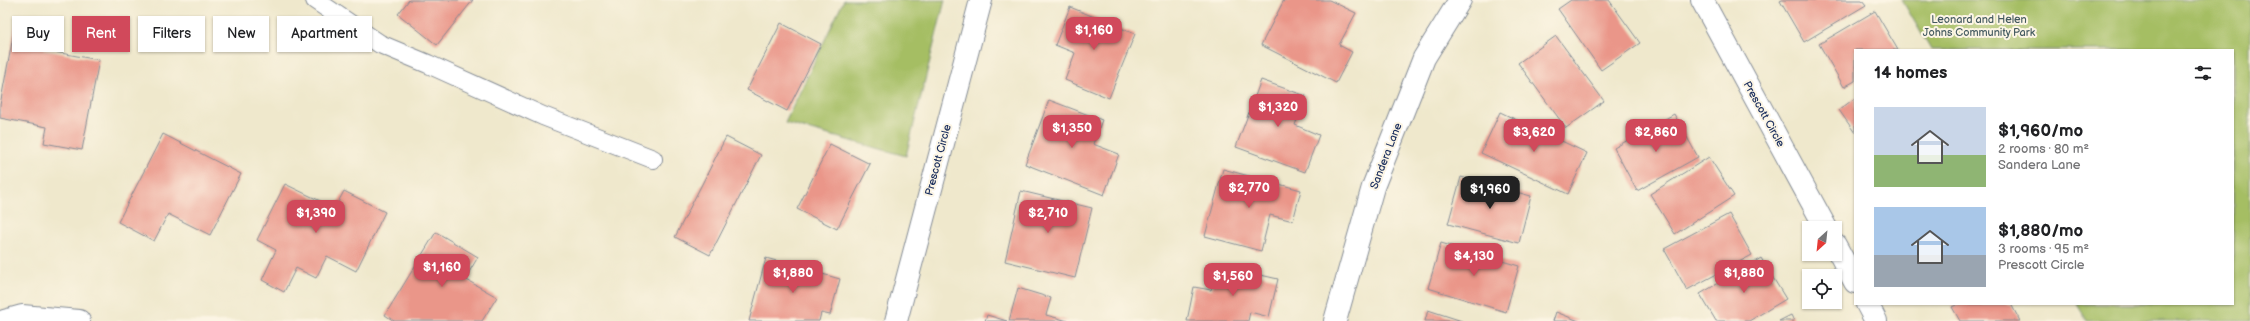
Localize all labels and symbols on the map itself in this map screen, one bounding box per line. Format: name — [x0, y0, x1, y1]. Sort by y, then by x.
park label: Leonard and Helen Johns Community Park — [1923, 13, 2036, 39]
pin: $1,160 — [1061, 17, 1127, 51]
street label: Prescott Circle — [1741, 79, 1788, 150]
pin: $1,320 — [1245, 94, 1311, 128]
pin: $1,350 — [1039, 115, 1105, 149]
pin: $3,620 — [1501, 119, 1567, 153]
pin: $2,860 — [1623, 119, 1689, 153]
street label: Sandera Lane — [1367, 121, 1405, 191]
street label: Prescott Circle — [922, 122, 954, 197]
pin: $2,770 — [1216, 175, 1282, 209]
pin: $1,960 — [1457, 176, 1523, 210]
pin: $1,390 — [283, 200, 349, 234]
pin: $2,710 — [1015, 200, 1081, 234]
north arrow — [1802, 221, 1842, 261]
pin: $4,130 — [1441, 243, 1507, 277]
pin: $1,160 — [409, 254, 475, 288]
pin: $1,880 — [760, 260, 826, 294]
pin: $1,880 — [1711, 260, 1777, 294]
pin: $1,560 — [1200, 263, 1266, 297]

